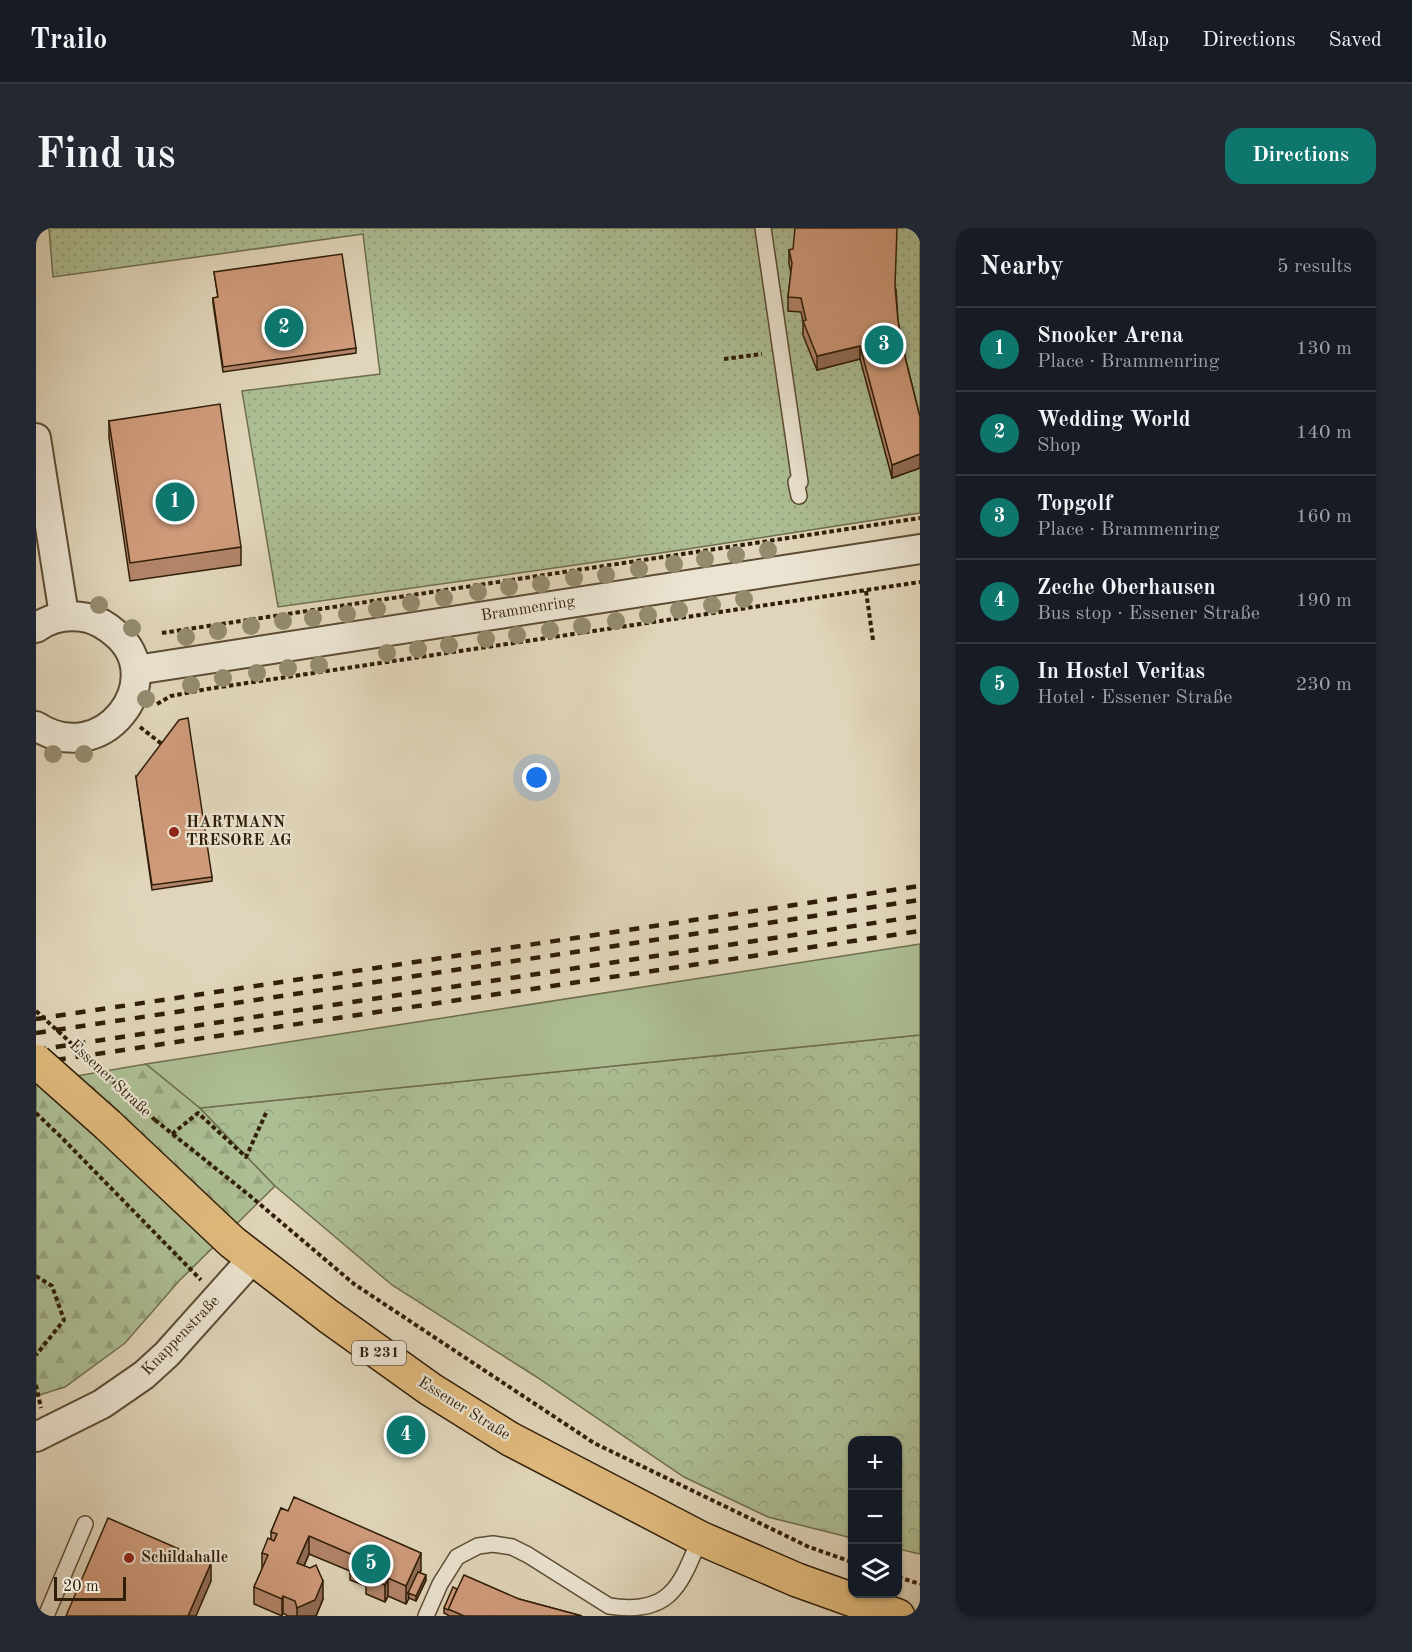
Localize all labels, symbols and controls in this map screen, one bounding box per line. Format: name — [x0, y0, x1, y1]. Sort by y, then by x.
text: Trailo — [30, 27, 107, 55]
text: Map — [1130, 30, 1169, 51]
text: Directions — [1202, 30, 1296, 51]
text: Saved — [1329, 30, 1382, 51]
button: Directions — [1225, 128, 1376, 184]
text: Find us — [36, 135, 175, 177]
text: Nearby — [980, 254, 1064, 280]
text: 5 results — [1277, 257, 1352, 277]
pin: 2 — [264, 306, 304, 350]
pin: 3 — [864, 322, 904, 368]
text: Snooker Arena — [1037, 325, 1183, 347]
text: 1 — [994, 339, 1005, 359]
text: 130 m — [1296, 339, 1352, 359]
text: Place · Brammenring — [1037, 352, 1219, 372]
text: Wedding World — [1037, 409, 1191, 431]
text: 2 — [994, 423, 1005, 443]
text: 140 m — [1296, 423, 1352, 443]
text: Shop — [1037, 436, 1081, 456]
pin: 1 — [156, 480, 194, 524]
text: Topgolf — [1037, 493, 1112, 515]
text: 3 — [994, 507, 1005, 527]
text: 160 m — [1296, 507, 1352, 527]
text: Place · Brammenring — [1037, 520, 1219, 540]
text: Zeche Oberhausen — [1037, 577, 1216, 599]
text: 4 — [994, 591, 1005, 611]
text: 190 m — [1296, 591, 1352, 611]
street label: Brammenring — [480, 594, 577, 624]
text: Bus stop · Essener Straße — [1037, 604, 1260, 624]
text: In Hostel Veritas — [1037, 661, 1205, 683]
text: 5 — [994, 675, 1005, 695]
text: 230 m — [1296, 675, 1352, 695]
text: Hotel · Essener Straße — [1037, 688, 1232, 708]
your location — [522, 763, 551, 792]
place label: HARTMANN TRESORE AG — [186, 815, 292, 849]
marker: HARTMANN TRESORE AG — [167, 825, 181, 839]
street label: Essener Straße — [66, 1037, 154, 1121]
street label: Knappenstraße — [139, 1293, 223, 1379]
road number: B 231 — [352, 1341, 406, 1365]
street label: Essener Straße — [415, 1374, 513, 1444]
pin: 4 — [386, 1412, 425, 1458]
map controls — [848, 1436, 902, 1598]
button: + — [848, 1436, 902, 1490]
button: − — [848, 1490, 902, 1544]
pin: 5 — [352, 1542, 390, 1586]
button: layers — [848, 1544, 902, 1598]
place label: Schildahalle — [141, 1550, 228, 1566]
marker: Schildahalle — [122, 1551, 136, 1565]
scale bar — [54, 1574, 126, 1602]
text: 20 m — [63, 1579, 99, 1595]

